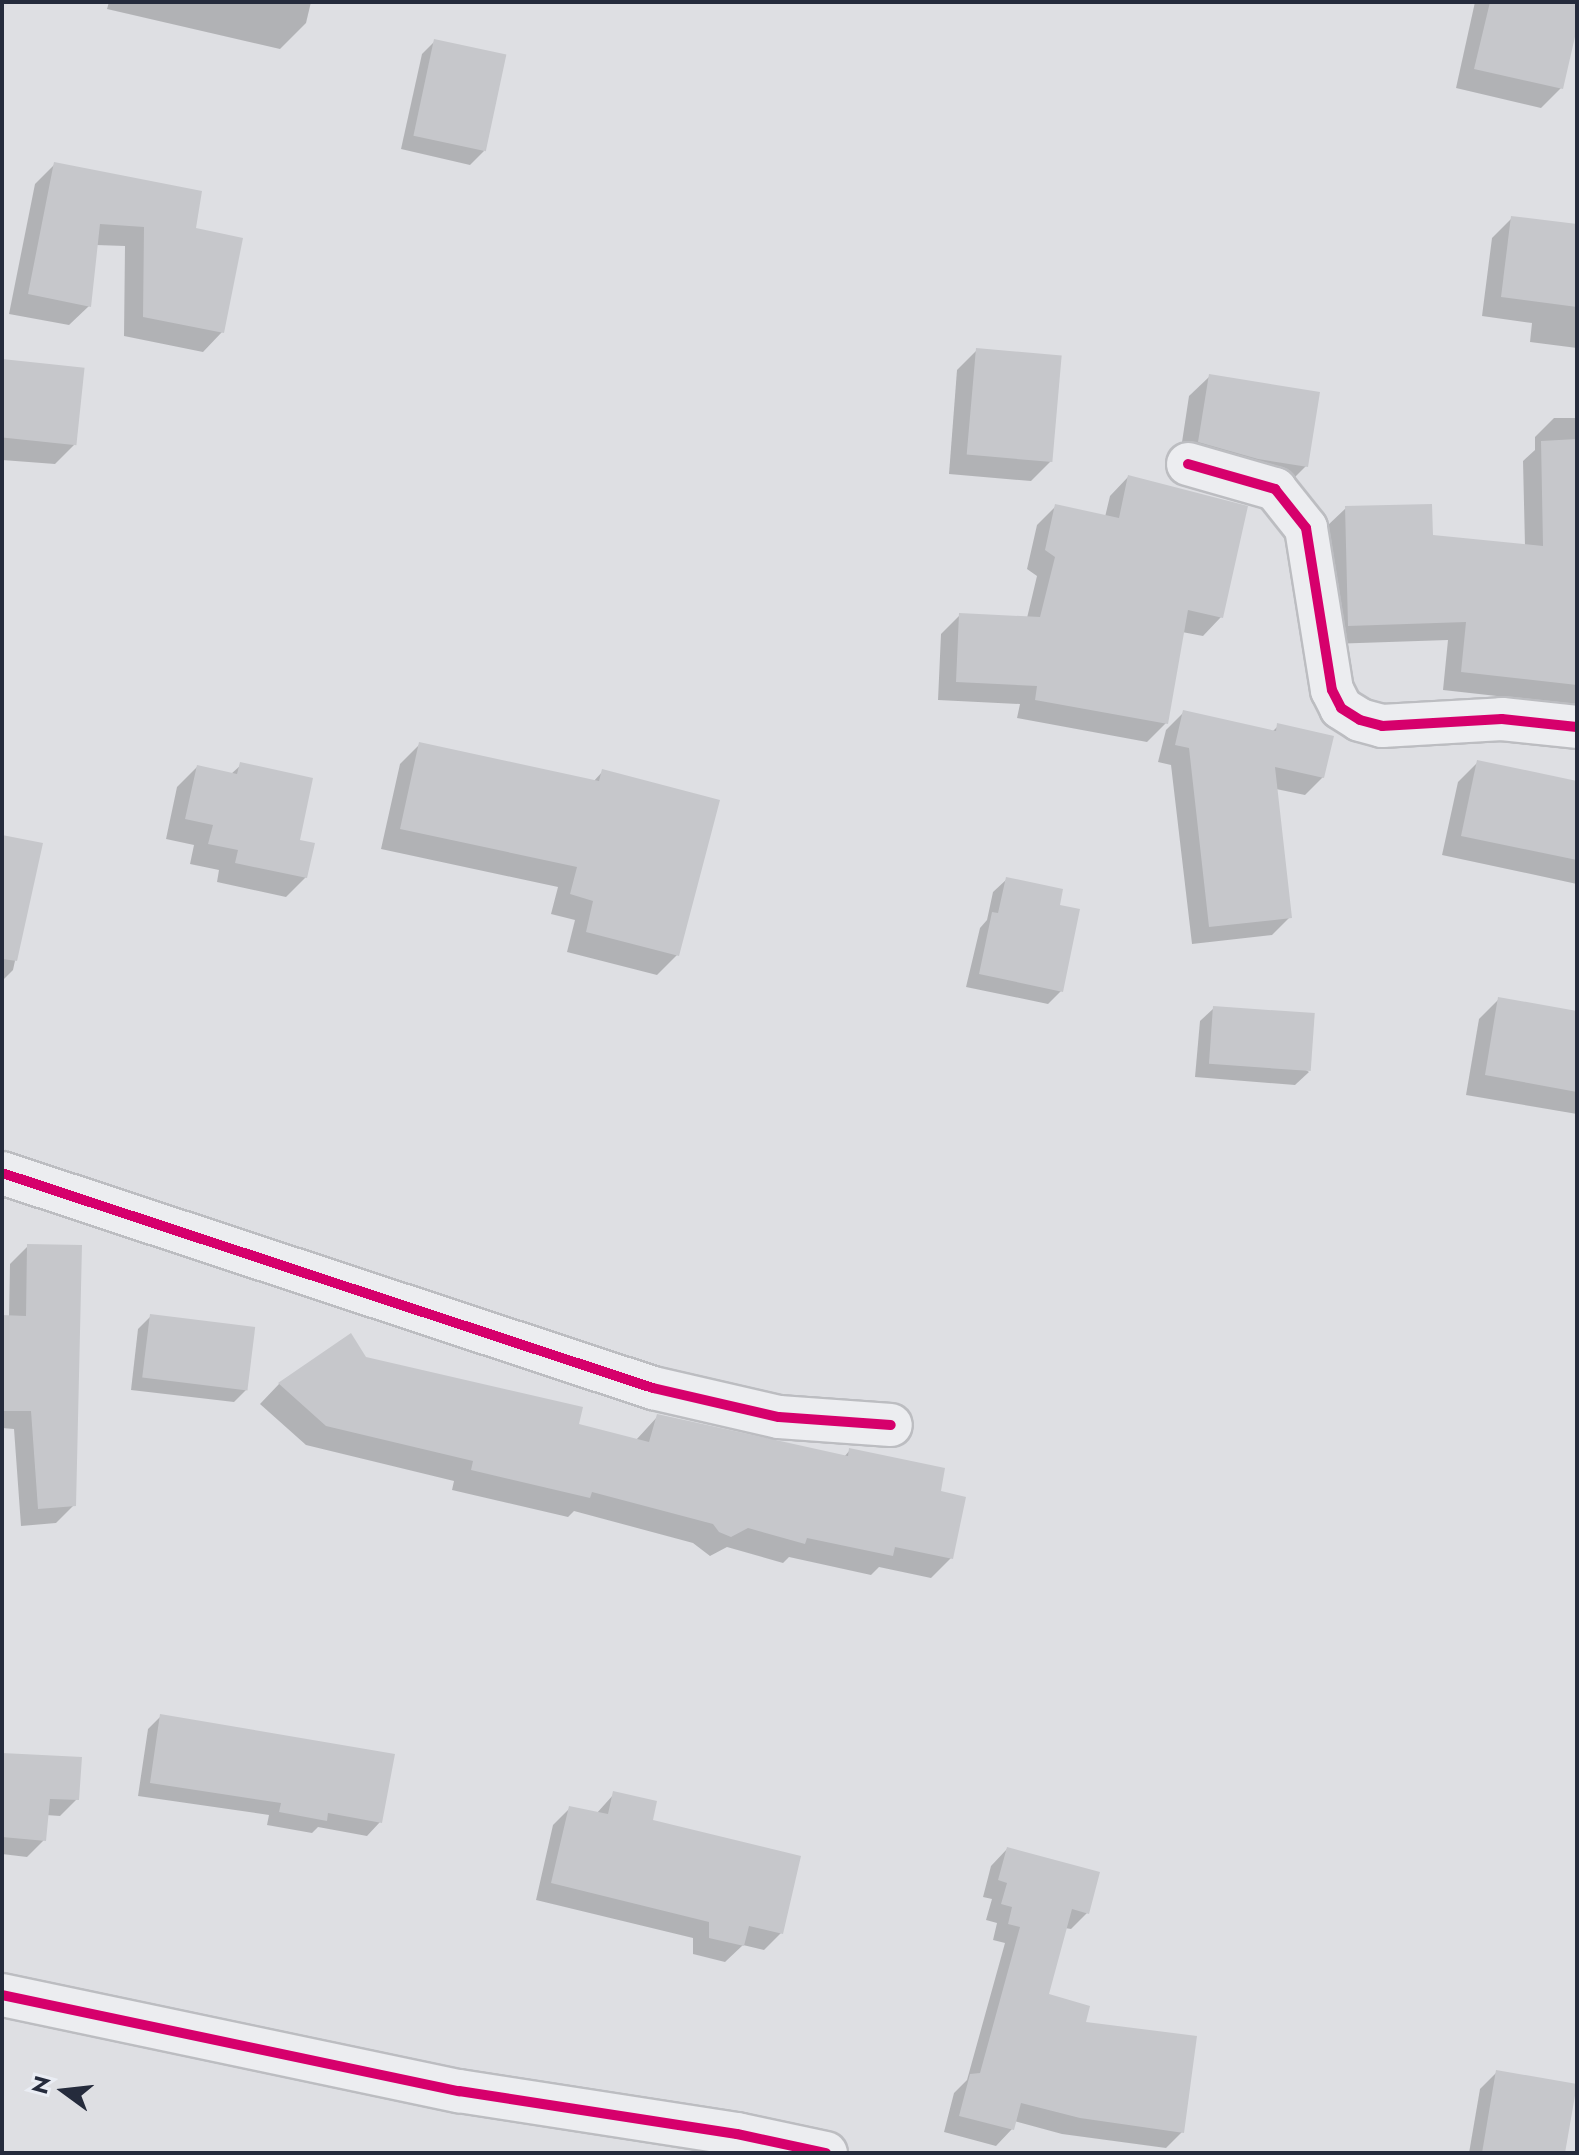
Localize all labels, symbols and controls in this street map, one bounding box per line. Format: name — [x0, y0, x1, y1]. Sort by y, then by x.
north arrow — [24, 2051, 104, 2131]
text: N — [23, 2072, 59, 2097]

